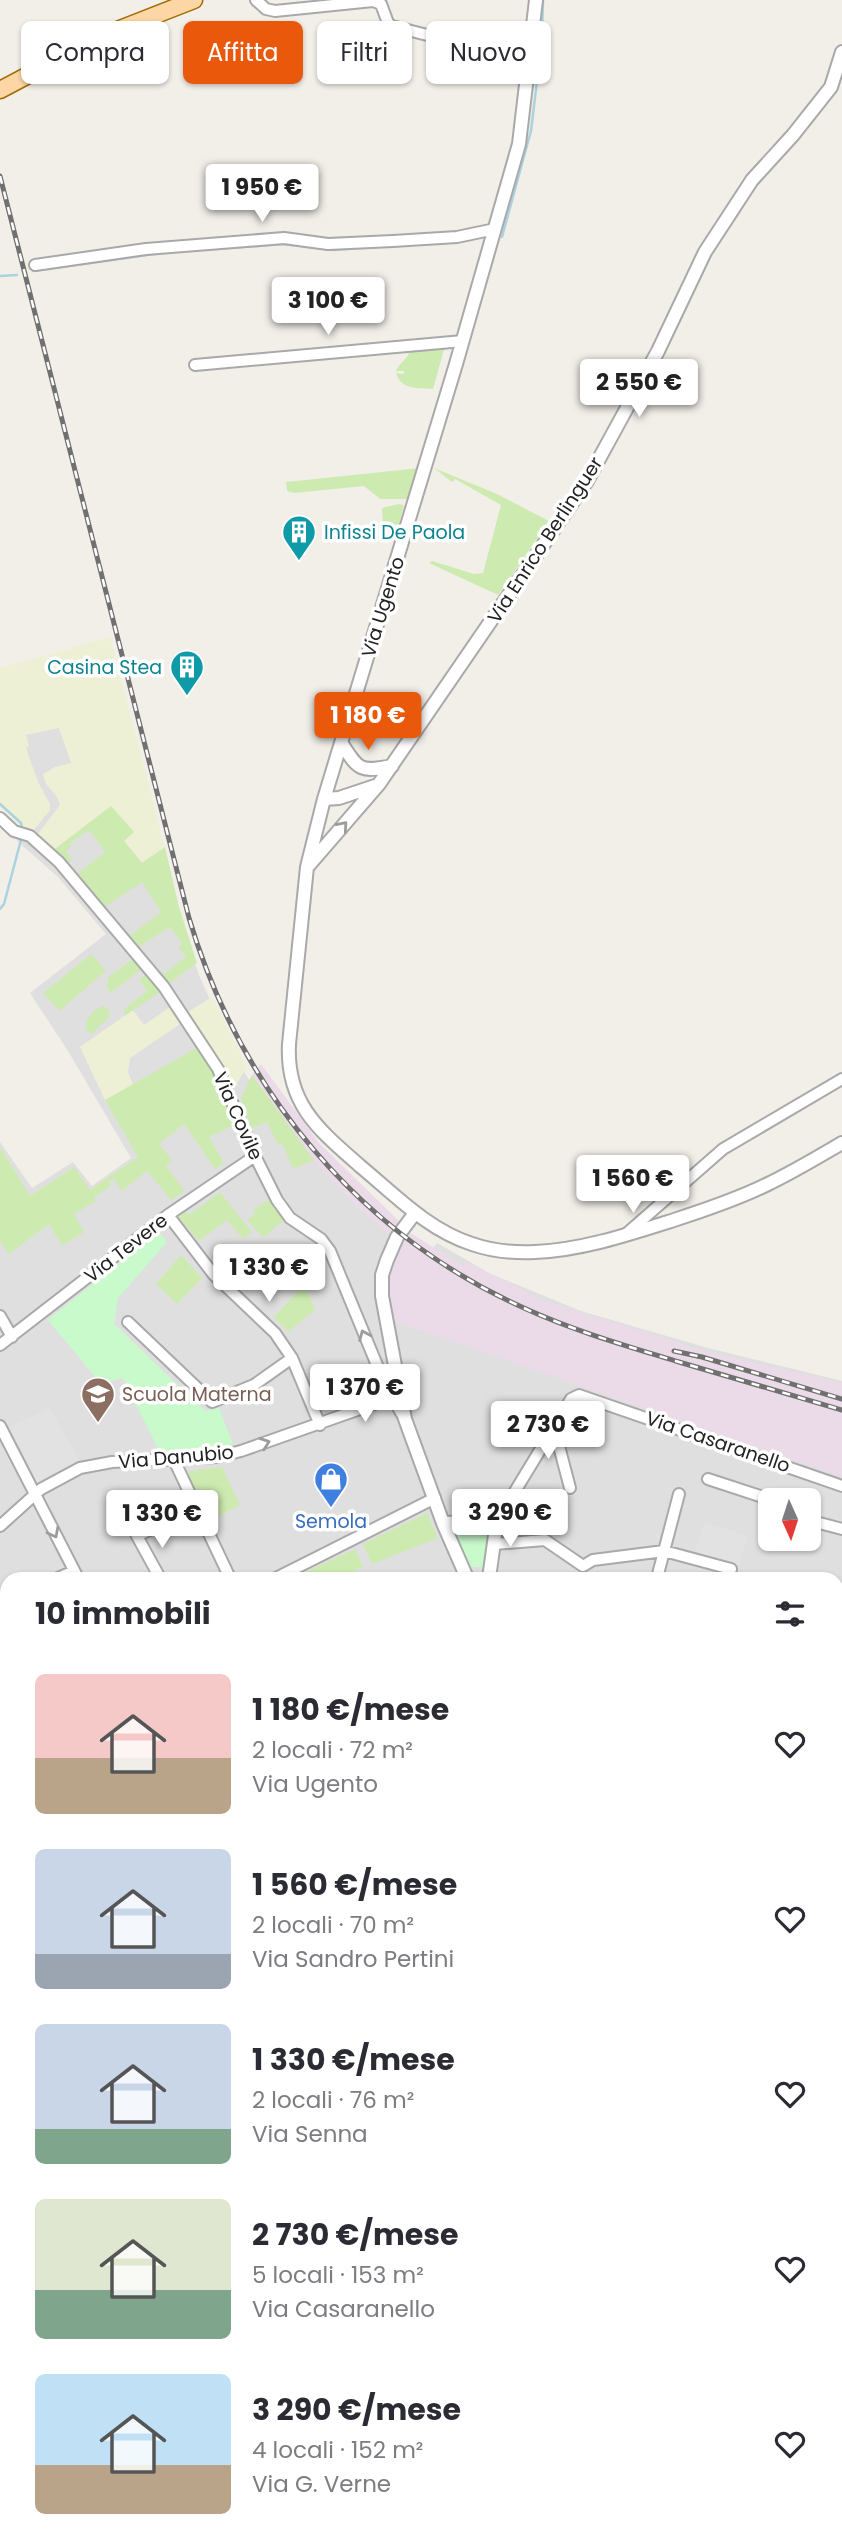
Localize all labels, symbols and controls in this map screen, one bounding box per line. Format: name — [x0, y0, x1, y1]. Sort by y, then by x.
chip: Compra — [21, 21, 169, 84]
chip: Affitta — [183, 21, 303, 84]
chip: Filtri — [317, 21, 412, 84]
chip: Nuovo — [426, 21, 551, 84]
pin: 1 950 € — [197, 164, 327, 224]
text: 1 950 € — [222, 171, 302, 203]
pin: 3 100 € — [263, 278, 393, 337]
text: 3 100 € — [288, 284, 368, 316]
pin: 2 550 € — [574, 360, 704, 419]
text: 2 550 € — [596, 366, 682, 398]
street label: Via Enrico Berlinguer — [481, 451, 609, 629]
building icon: Infissi De Paola — [280, 513, 318, 562]
place label: Infissi De Paola — [324, 519, 465, 546]
street label: Via Ugento — [355, 553, 411, 661]
building icon: Casina Stea — [168, 648, 206, 697]
place label: Casina Stea — [47, 654, 162, 681]
pin: 1 180 € — [303, 692, 433, 752]
text: 1 180 € — [330, 699, 406, 731]
one-way arrow — [335, 821, 347, 834]
street label: Via Covile — [207, 1068, 269, 1164]
pin: 1 560 € — [568, 1156, 698, 1215]
text: 1 560 € — [592, 1162, 674, 1194]
street label: Via Tevere — [79, 1207, 173, 1289]
pin: 1 330 € — [204, 1244, 334, 1304]
text: 1 330 € — [229, 1251, 309, 1283]
one-way arrow — [358, 1330, 372, 1342]
pin: 1 370 € — [300, 1364, 430, 1424]
text: 1 370 € — [326, 1371, 404, 1403]
school or university icon: Scuola Materna — [79, 1375, 117, 1424]
place label: Scuola Materna — [122, 1381, 272, 1408]
pin: 2 730 € — [483, 1402, 613, 1461]
street label: Via Casaranello — [642, 1405, 794, 1479]
text: 2 730 € — [507, 1408, 589, 1440]
one-way arrow — [258, 1437, 271, 1451]
street label: Via Danubio — [117, 1439, 235, 1475]
shop icon: Semola — [312, 1460, 350, 1509]
north arrow — [758, 1488, 821, 1550]
map controls — [758, 1488, 821, 1551]
pin: 1 330 € — [97, 1490, 227, 1550]
pin: 3 290 € — [445, 1490, 575, 1549]
text: 3 290 € — [468, 1496, 552, 1528]
text: 1 330 € — [122, 1497, 202, 1529]
place label: Semola — [295, 1508, 367, 1535]
one-way arrow — [46, 1526, 60, 1538]
text: 10 immobili — [35, 1592, 211, 1635]
icon: filters — [771, 1595, 809, 1633]
text: 1 180 €/mese — [252, 1688, 449, 1731]
icon: home — [91, 1702, 175, 1786]
icon: heart — [771, 1725, 809, 1763]
text: 2 locali · 72 m² — [252, 1734, 413, 1766]
text: Via Ugento — [252, 1768, 378, 1800]
text: 1 560 €/mese — [252, 1863, 457, 1906]
icon: home — [91, 1877, 175, 1961]
icon: heart — [771, 1900, 809, 1938]
text: 2 locali · 70 m² — [252, 1909, 414, 1941]
text: Via Sandro Pertini — [252, 1943, 454, 1975]
text: 1 330 €/mese — [252, 2038, 455, 2081]
icon: home — [91, 2052, 175, 2136]
icon: heart — [771, 2075, 809, 2113]
text: 2 locali · 76 m² — [252, 2084, 414, 2116]
text: Via Senna — [252, 2118, 368, 2150]
text: 2 730 €/mese — [252, 2213, 459, 2256]
icon: home — [91, 2227, 175, 2311]
icon: heart — [771, 2250, 809, 2288]
text: 5 locali · 153 m² — [252, 2259, 424, 2291]
text: Via Casaranello — [252, 2293, 435, 2325]
text: 3 290 €/mese — [252, 2388, 461, 2431]
icon: home — [91, 2402, 175, 2486]
icon: heart — [771, 2425, 809, 2463]
text: 4 locali · 152 m² — [252, 2434, 423, 2466]
text: Via G. Verne — [252, 2468, 391, 2500]

